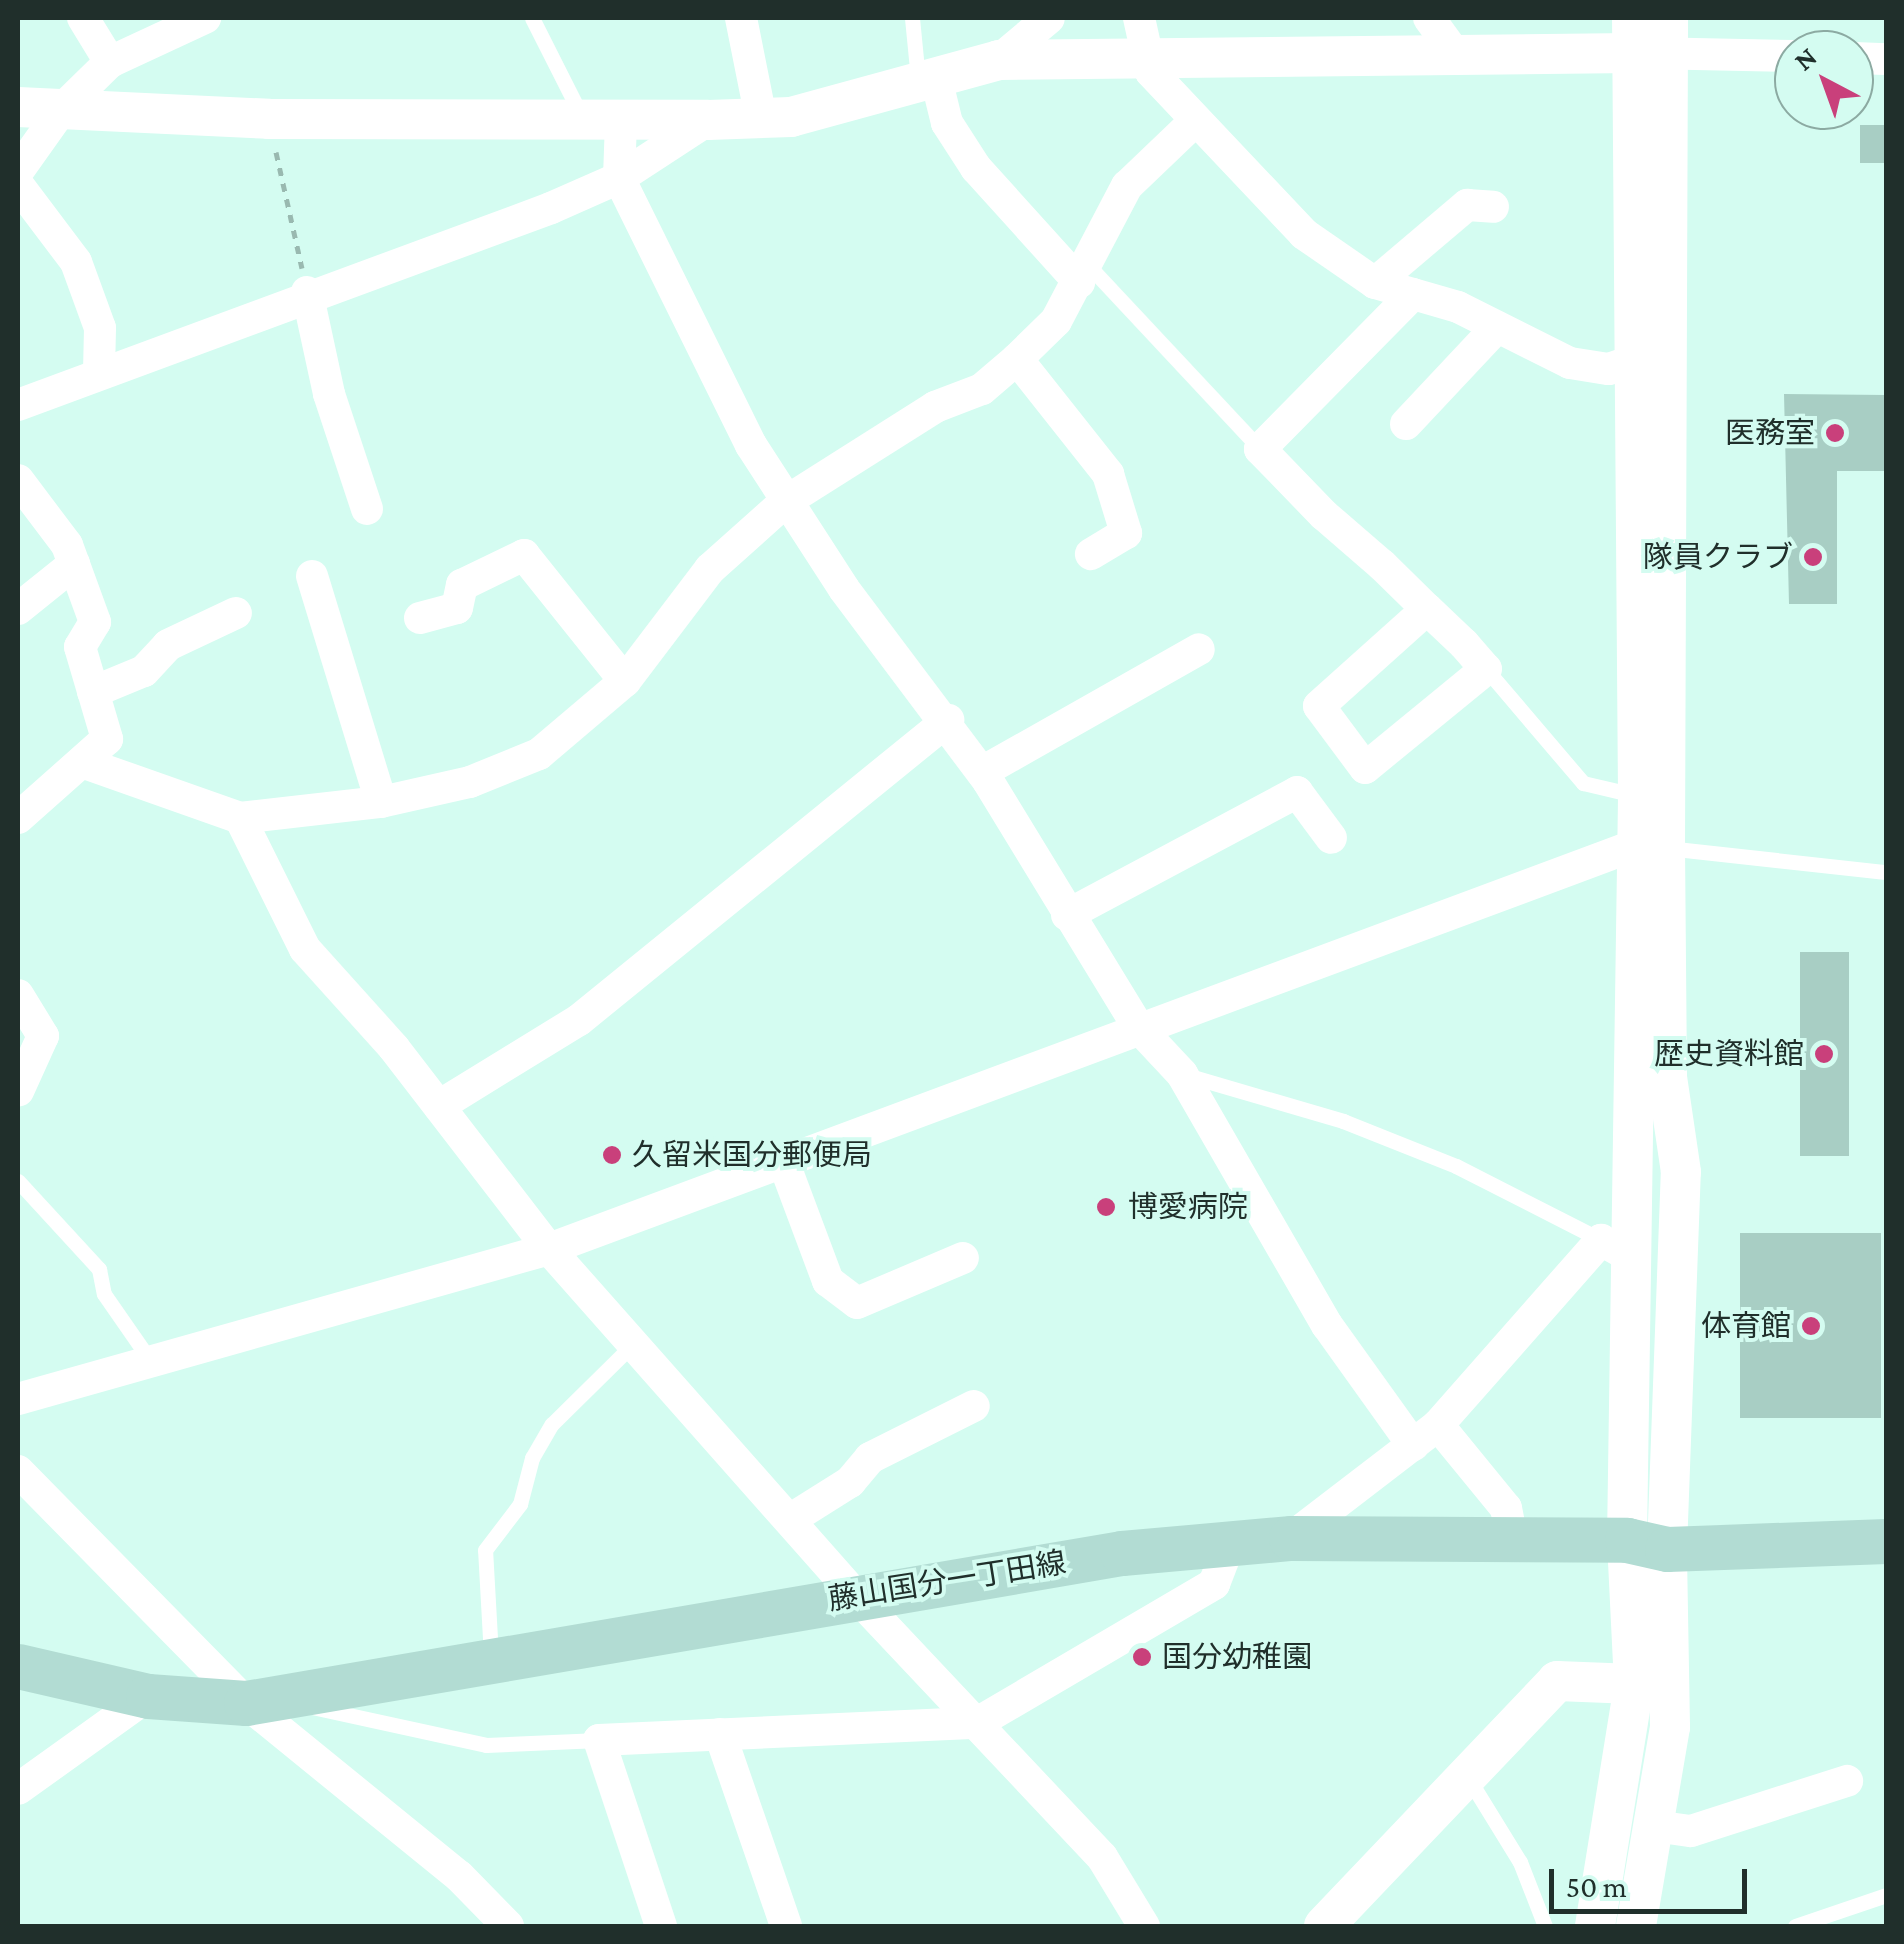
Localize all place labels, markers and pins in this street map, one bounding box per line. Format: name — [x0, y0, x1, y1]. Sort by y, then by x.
place label: 医務室 — [1725, 415, 1815, 451]
marker: 医務室 — [1824, 422, 1846, 444]
place label: 隊員クラブ — [1643, 539, 1793, 575]
marker: 隊員クラブ — [1802, 546, 1824, 568]
place label: 歴史資料館 — [1654, 1036, 1804, 1072]
marker: 歴史資料館 — [1813, 1043, 1835, 1065]
place label: 久留米国分郵便局 — [632, 1137, 872, 1173]
marker: 久留米国分郵便局 — [601, 1144, 623, 1166]
place label: 博愛病院 — [1128, 1189, 1248, 1225]
marker: 博愛病院 — [1093, 1194, 1119, 1220]
place label: 体育館 — [1701, 1308, 1791, 1344]
marker: 体育館 — [1800, 1315, 1822, 1337]
place label: 国分幼稚園 — [1162, 1639, 1312, 1675]
marker: 国分幼稚園 — [1131, 1646, 1153, 1668]

